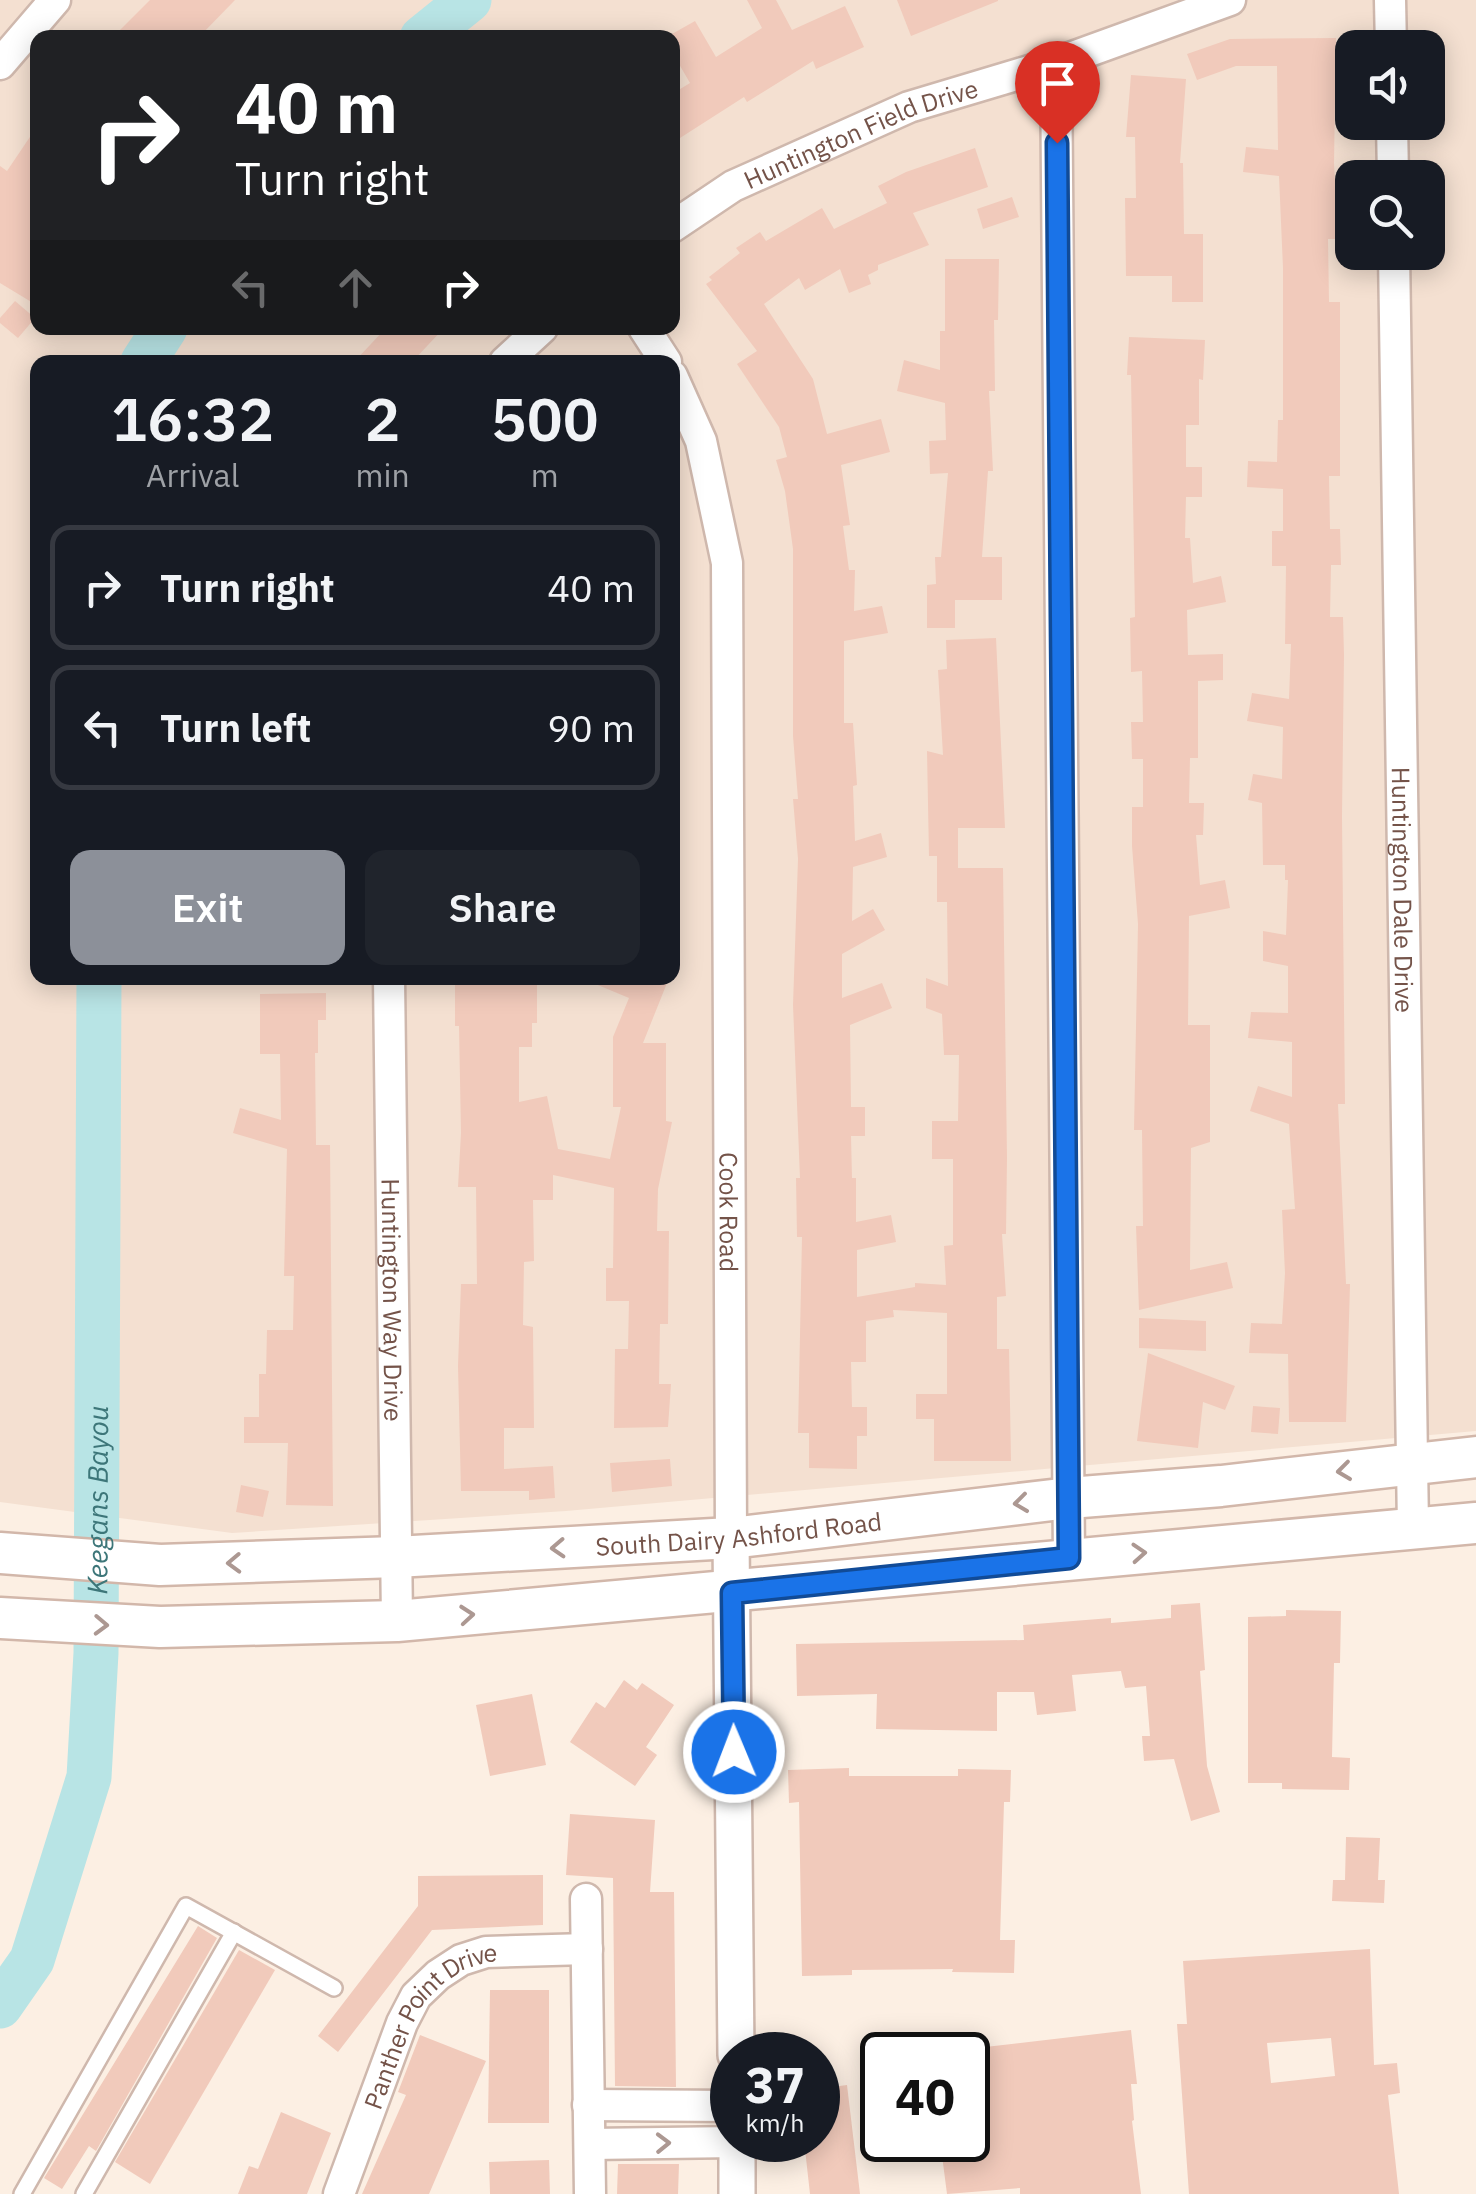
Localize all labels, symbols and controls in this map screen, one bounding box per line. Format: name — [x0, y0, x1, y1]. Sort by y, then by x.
map controls — [1335, 30, 1445, 270]
button: sound — [1335, 30, 1445, 140]
pin — [1015, 41, 1100, 144]
icon: arrive — [1030, 56, 1085, 111]
text: 40 m — [235, 61, 398, 152]
icon: right — [70, 70, 200, 200]
street label: Huntington Field Drive — [738, 71, 982, 196]
text: Turn right — [235, 149, 430, 207]
button: search — [1335, 160, 1445, 270]
icon: left — [223, 260, 278, 315]
icon: ahead — [328, 260, 383, 315]
icon: right — [433, 260, 488, 315]
text: 16:32 — [111, 379, 274, 458]
text: 2 — [365, 379, 401, 458]
text: 500 — [491, 379, 599, 458]
text: Arrival — [146, 454, 239, 496]
text: min — [355, 454, 410, 496]
text: m — [531, 454, 559, 496]
icon: right — [75, 560, 130, 615]
text: Turn right — [160, 563, 335, 612]
text: 40 m — [547, 563, 635, 612]
icon: left — [75, 700, 130, 755]
text: Turn left — [160, 703, 311, 752]
text: 90 m — [547, 703, 635, 752]
street label: Huntington Dale Drive — [1385, 767, 1422, 1013]
button: Exit — [70, 850, 345, 965]
button: Share — [365, 850, 640, 965]
street label: Cook Road — [713, 1152, 746, 1272]
street label: Huntington Way Drive — [375, 1178, 411, 1422]
water label: Keegans Bayou — [78, 1405, 116, 1595]
one-way arrow — [1336, 1460, 1353, 1481]
one-way arrow — [1013, 1492, 1029, 1513]
street label: South Dairy Ashford Road — [595, 1504, 883, 1562]
one-way arrow — [550, 1537, 566, 1558]
one-way arrow — [1132, 1543, 1148, 1565]
one-way arrow — [225, 1552, 241, 1573]
one-way arrow — [460, 1605, 476, 1627]
one-way arrow — [93, 1614, 109, 1635]
position arrow — [682, 1700, 786, 1804]
street label: Panther Point Drive — [355, 1935, 498, 2113]
speed limit sign: 40 — [860, 2032, 990, 2162]
text: 37 — [745, 2052, 805, 2117]
text: km/h — [746, 2106, 804, 2139]
one-way arrow — [656, 2132, 672, 2154]

